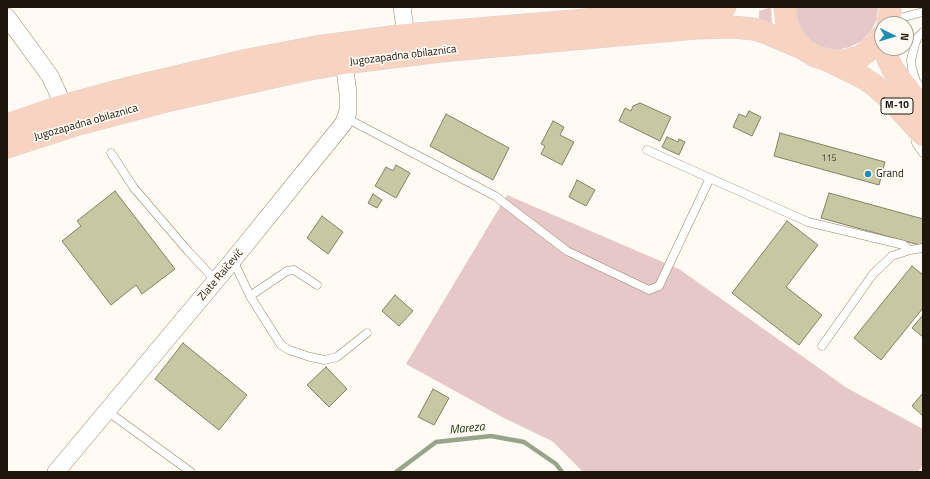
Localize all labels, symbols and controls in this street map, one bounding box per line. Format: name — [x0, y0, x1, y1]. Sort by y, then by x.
north arrow — [874, 16, 914, 56]
text: N — [897, 32, 913, 41]
street label: Jugozapadna obilaznica — [349, 43, 457, 69]
road number: M-10 — [881, 98, 913, 114]
street label: Jugozapadna obilaznica — [32, 102, 140, 144]
house number: 115 — [821, 154, 837, 164]
place label: Grand — [876, 167, 904, 181]
marker: Grand — [863, 169, 873, 179]
street label: Zlate Raičević — [196, 247, 246, 303]
water label: Mareza — [449, 420, 485, 438]

